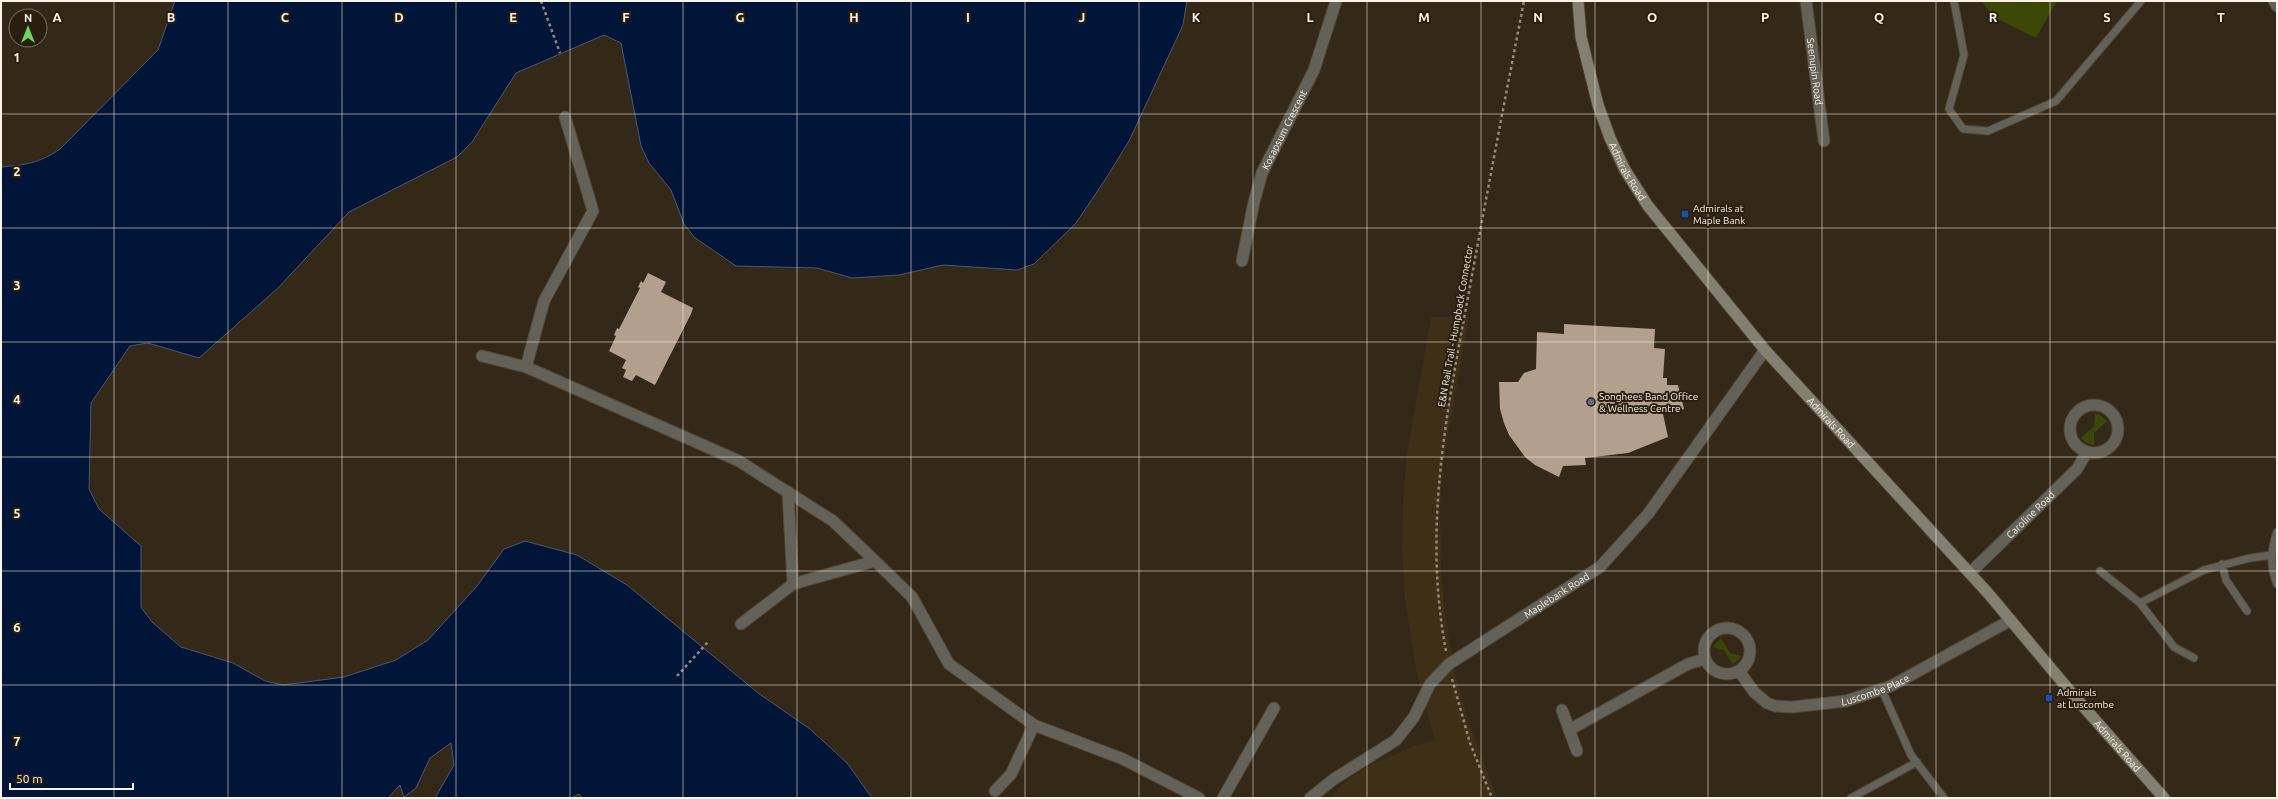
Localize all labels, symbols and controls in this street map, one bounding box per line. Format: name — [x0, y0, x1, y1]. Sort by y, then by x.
north arrow — [8, 8, 48, 48]
text: A — [52, 10, 62, 24]
text: B — [167, 10, 176, 24]
text: C — [281, 10, 290, 24]
text: D — [394, 10, 404, 24]
text: E — [509, 10, 517, 24]
text: F — [622, 10, 630, 24]
text: G — [736, 10, 745, 24]
text: H — [849, 10, 859, 24]
text: I — [966, 10, 970, 24]
text: J — [1079, 10, 1085, 24]
text: K — [1192, 10, 1201, 24]
text: L — [1306, 10, 1314, 24]
text: M — [1418, 10, 1430, 24]
text: N — [1533, 10, 1543, 24]
text: O — [1647, 10, 1657, 24]
text: P — [1761, 10, 1769, 24]
text: Q — [1874, 10, 1884, 24]
text: R — [1989, 10, 1998, 24]
text: S — [2103, 10, 2111, 24]
text: T — [2217, 10, 2225, 24]
text: N — [24, 12, 32, 24]
street label: Seenupin Road — [1805, 37, 1824, 106]
text: 1 — [13, 50, 21, 64]
street label: Kosapsum Crescent — [1260, 88, 1309, 171]
street label: Admirals Road — [1607, 141, 1648, 203]
text: 2 — [13, 164, 21, 178]
place label: Admirals at Maple Bank — [1693, 203, 1745, 226]
marker: Admirals at Maple Bank — [1680, 209, 1690, 219]
street label: E&N Rail Trail - Humpback Connector — [1436, 244, 1475, 408]
text: 3 — [13, 278, 21, 292]
place label: Songhees Band Office & Wellness Centre — [1599, 391, 1698, 414]
text: 4 — [13, 392, 21, 406]
street label: Admirals Road — [1805, 395, 1857, 450]
marker: Songhees Band Office & Wellness Centre — [1586, 397, 1596, 407]
street label: Caroline Road — [2004, 489, 2057, 541]
text: 5 — [13, 506, 21, 520]
street label: Maplebank Road — [1522, 570, 1591, 620]
text: 6 — [13, 620, 21, 634]
street label: Luscombe Place — [1841, 672, 1911, 707]
place label: Admirals at Luscombe — [2057, 687, 2114, 710]
marker: Admirals at Luscombe — [2044, 693, 2054, 703]
street label: Admirals Road — [2092, 718, 2143, 774]
text: 7 — [13, 734, 21, 748]
scale bar — [10, 765, 133, 791]
text: 50 m — [16, 772, 43, 785]

